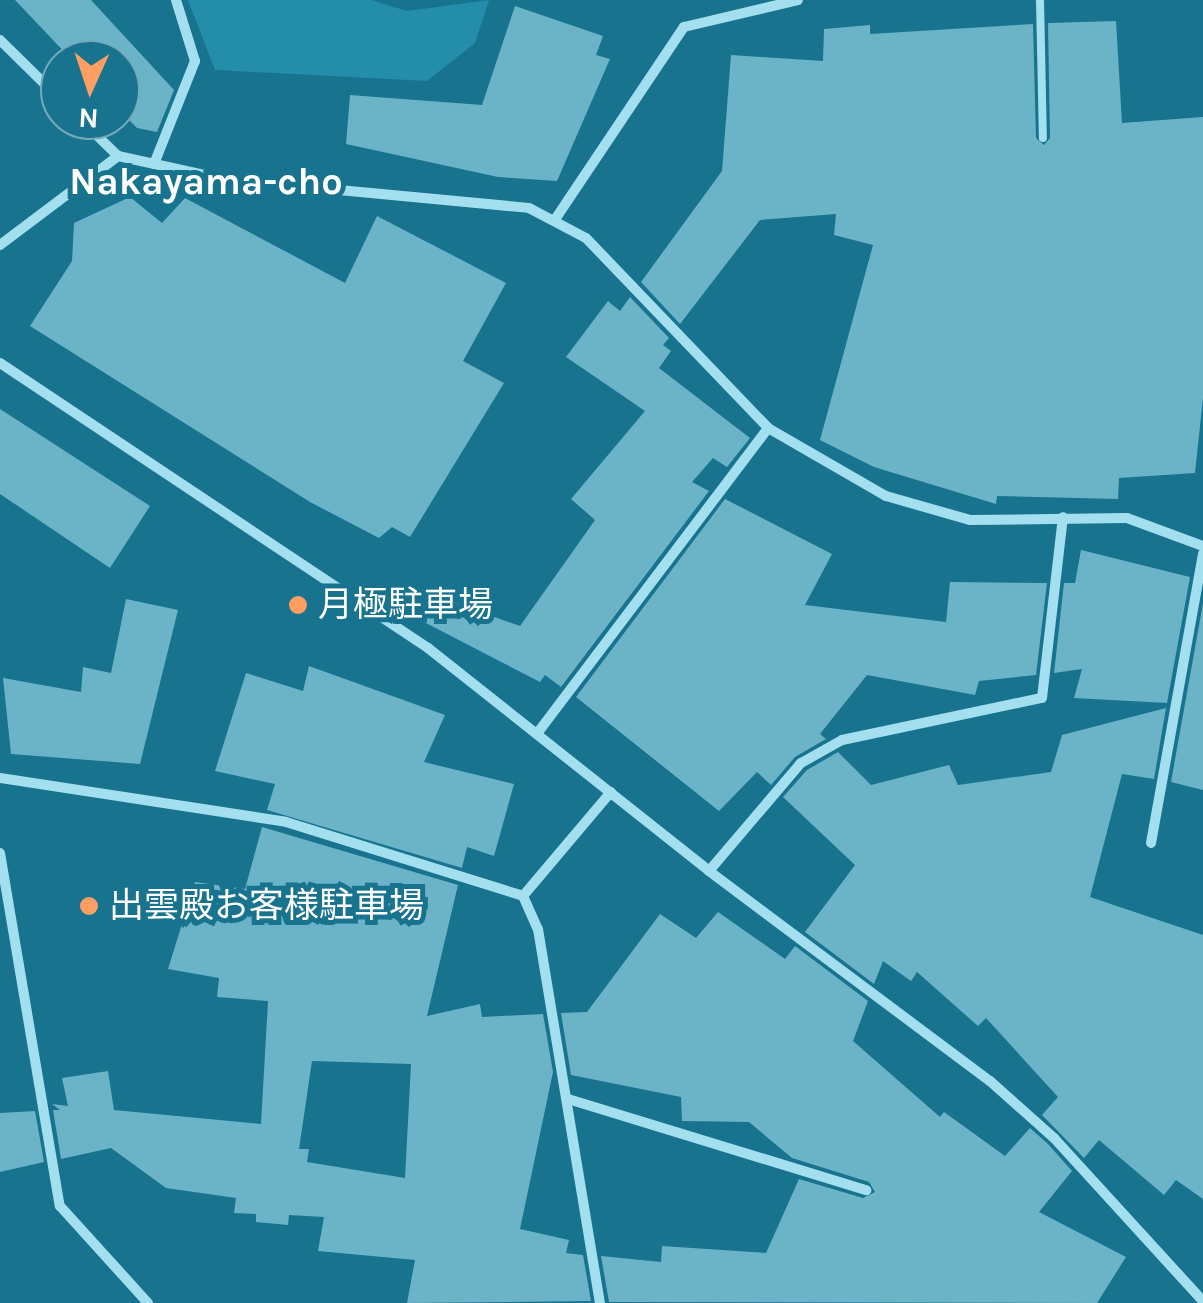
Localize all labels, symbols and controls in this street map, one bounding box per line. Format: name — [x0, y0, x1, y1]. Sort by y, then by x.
north arrow — [40, 40, 140, 140]
text: N — [78, 101, 99, 135]
district label: Nakayama-cho — [69, 159, 343, 205]
place label: 月極駐車場 — [318, 584, 493, 626]
marker: 月極駐車場 — [287, 594, 309, 616]
place label: 出雲殿お客様駐車場 — [109, 885, 424, 927]
marker: 出雲殿お客様駐車場 — [78, 895, 100, 917]

